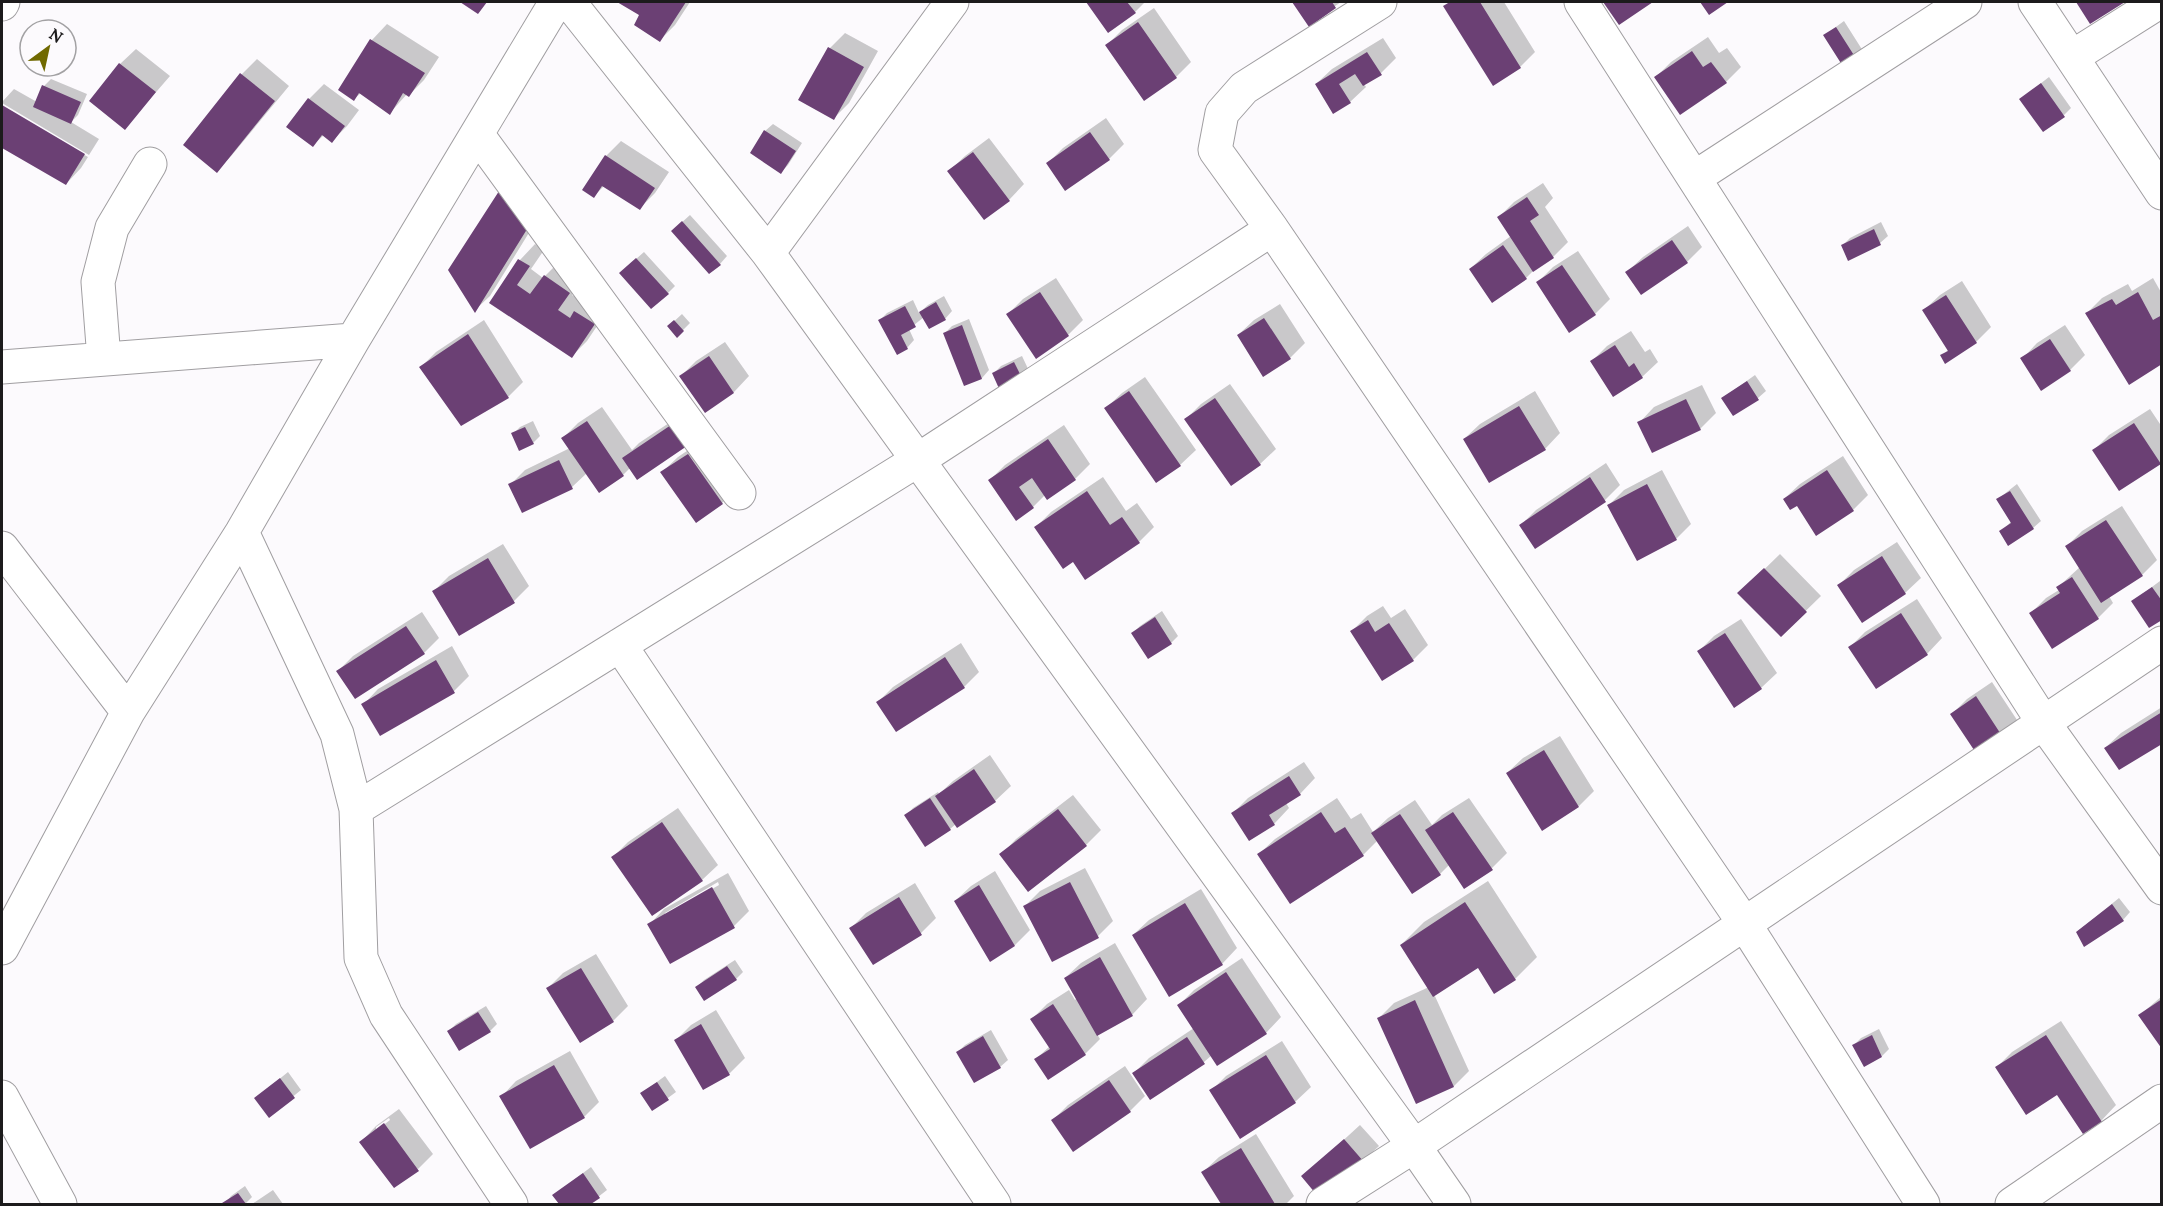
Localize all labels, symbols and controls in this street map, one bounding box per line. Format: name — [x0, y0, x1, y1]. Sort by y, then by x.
north arrow — [18, 18, 78, 78]
text: N — [46, 24, 67, 47]

